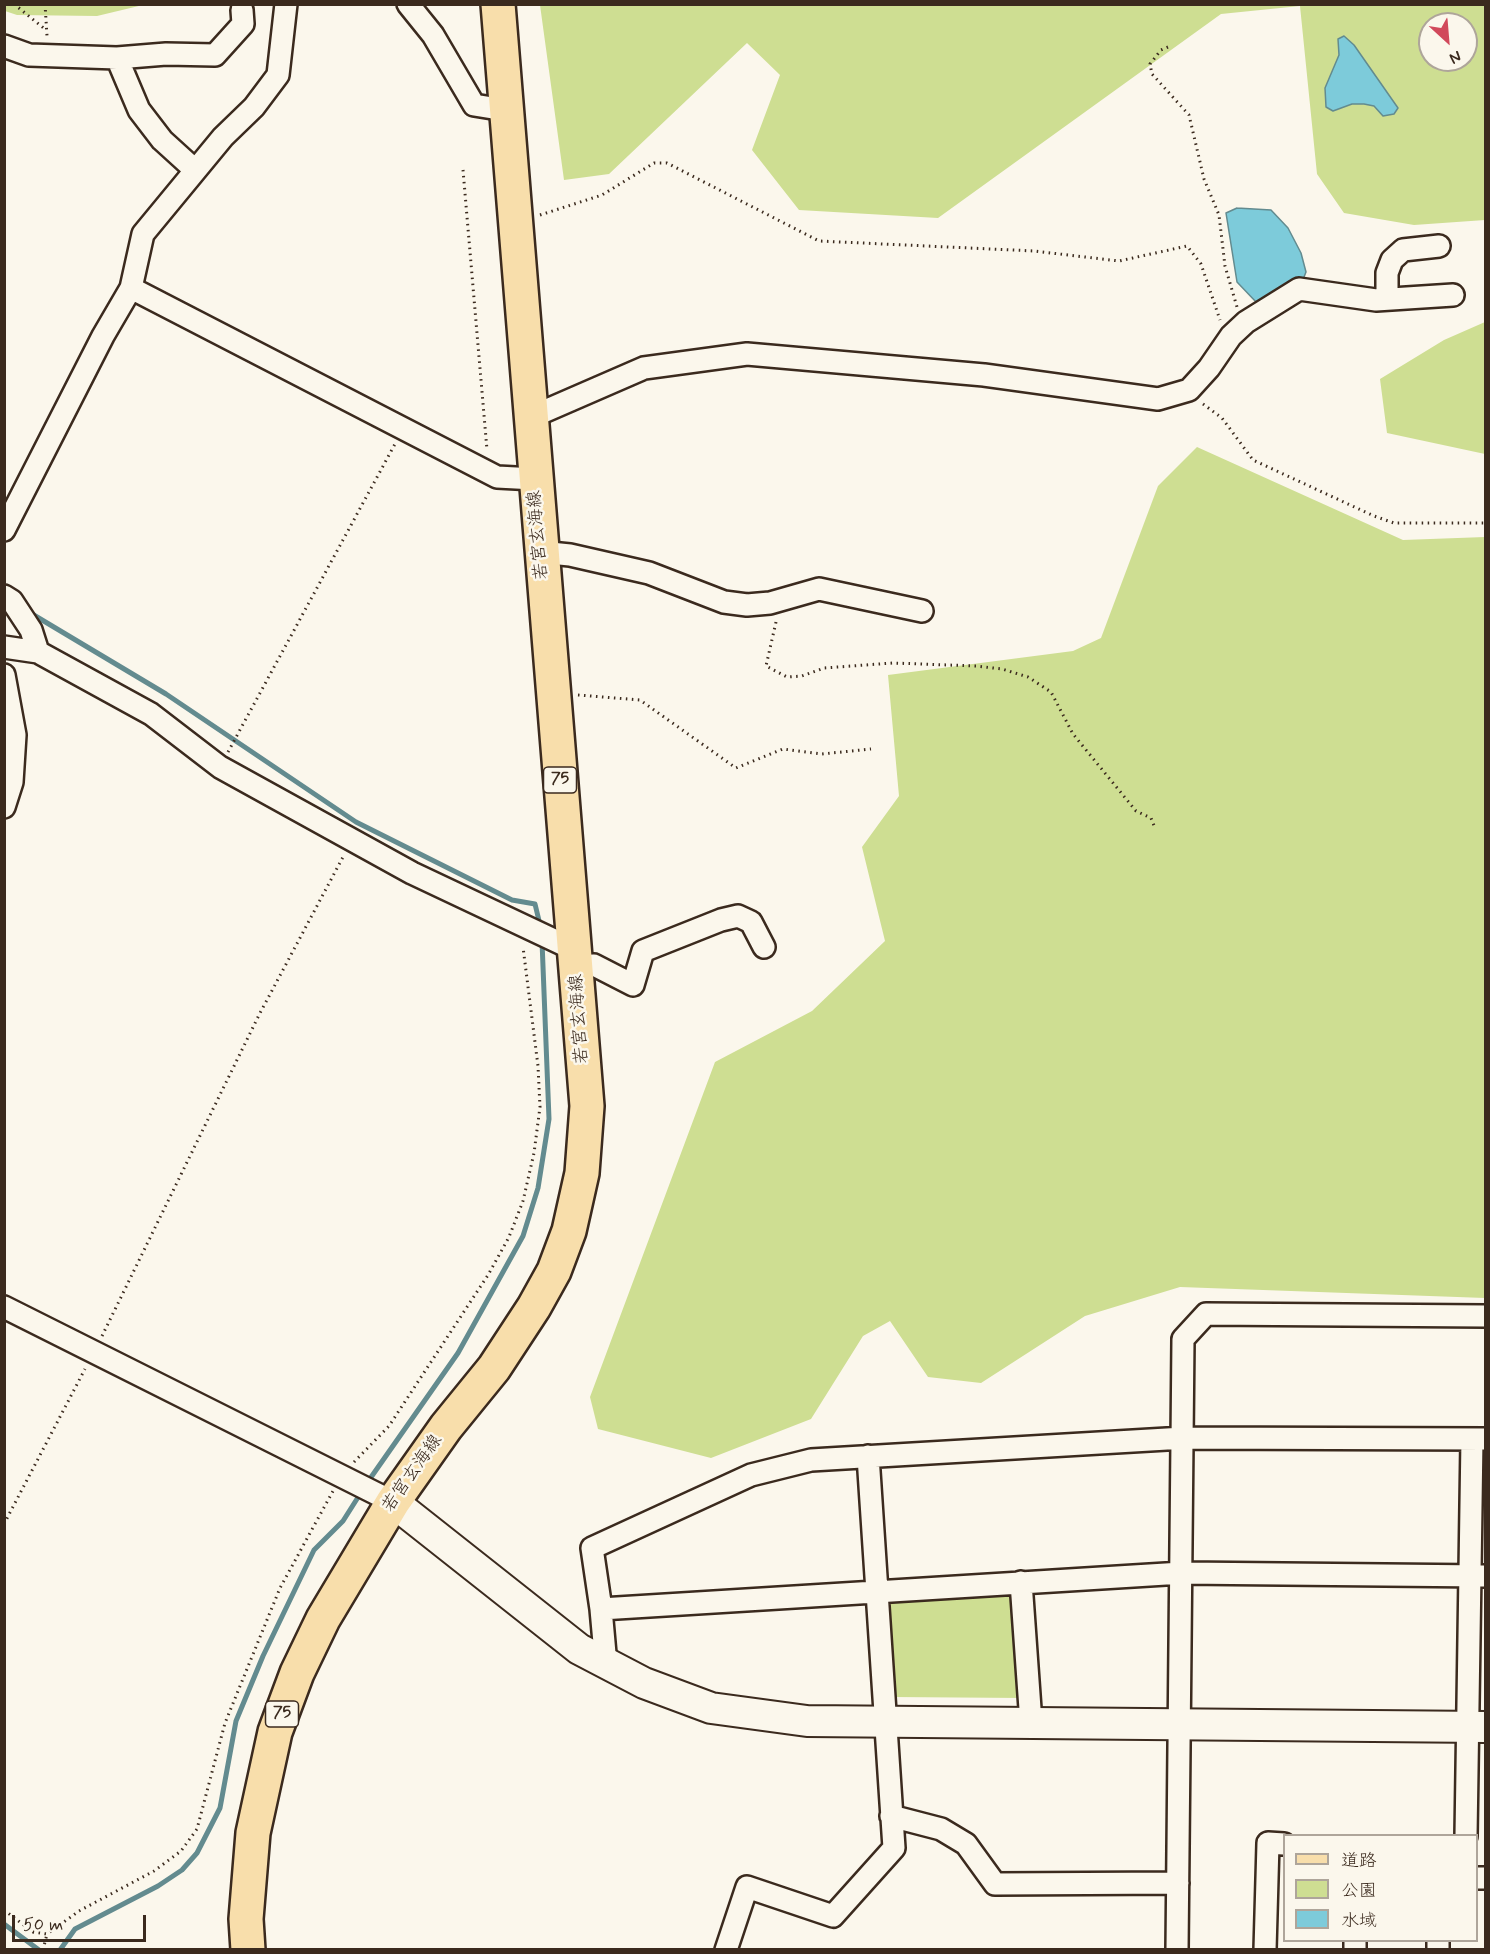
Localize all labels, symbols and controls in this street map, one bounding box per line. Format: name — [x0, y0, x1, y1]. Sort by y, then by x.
north arrow — [1418, 12, 1478, 72]
text: N — [1446, 45, 1465, 69]
street label: 若宮玄海線 — [524, 489, 554, 581]
road number: 75 — [544, 767, 576, 793]
street label: 若宮玄海線 — [566, 973, 594, 1065]
street label: 若宮玄海線 — [378, 1431, 448, 1517]
road number: 75 — [266, 1701, 298, 1727]
legend — [1283, 1834, 1478, 1942]
text: 道路 — [1341, 1849, 1377, 1873]
text: 公園 — [1341, 1879, 1377, 1903]
scale bar — [15, 1903, 148, 1941]
text: 水域 — [1341, 1909, 1377, 1933]
text: 50 m — [23, 1913, 63, 1937]

